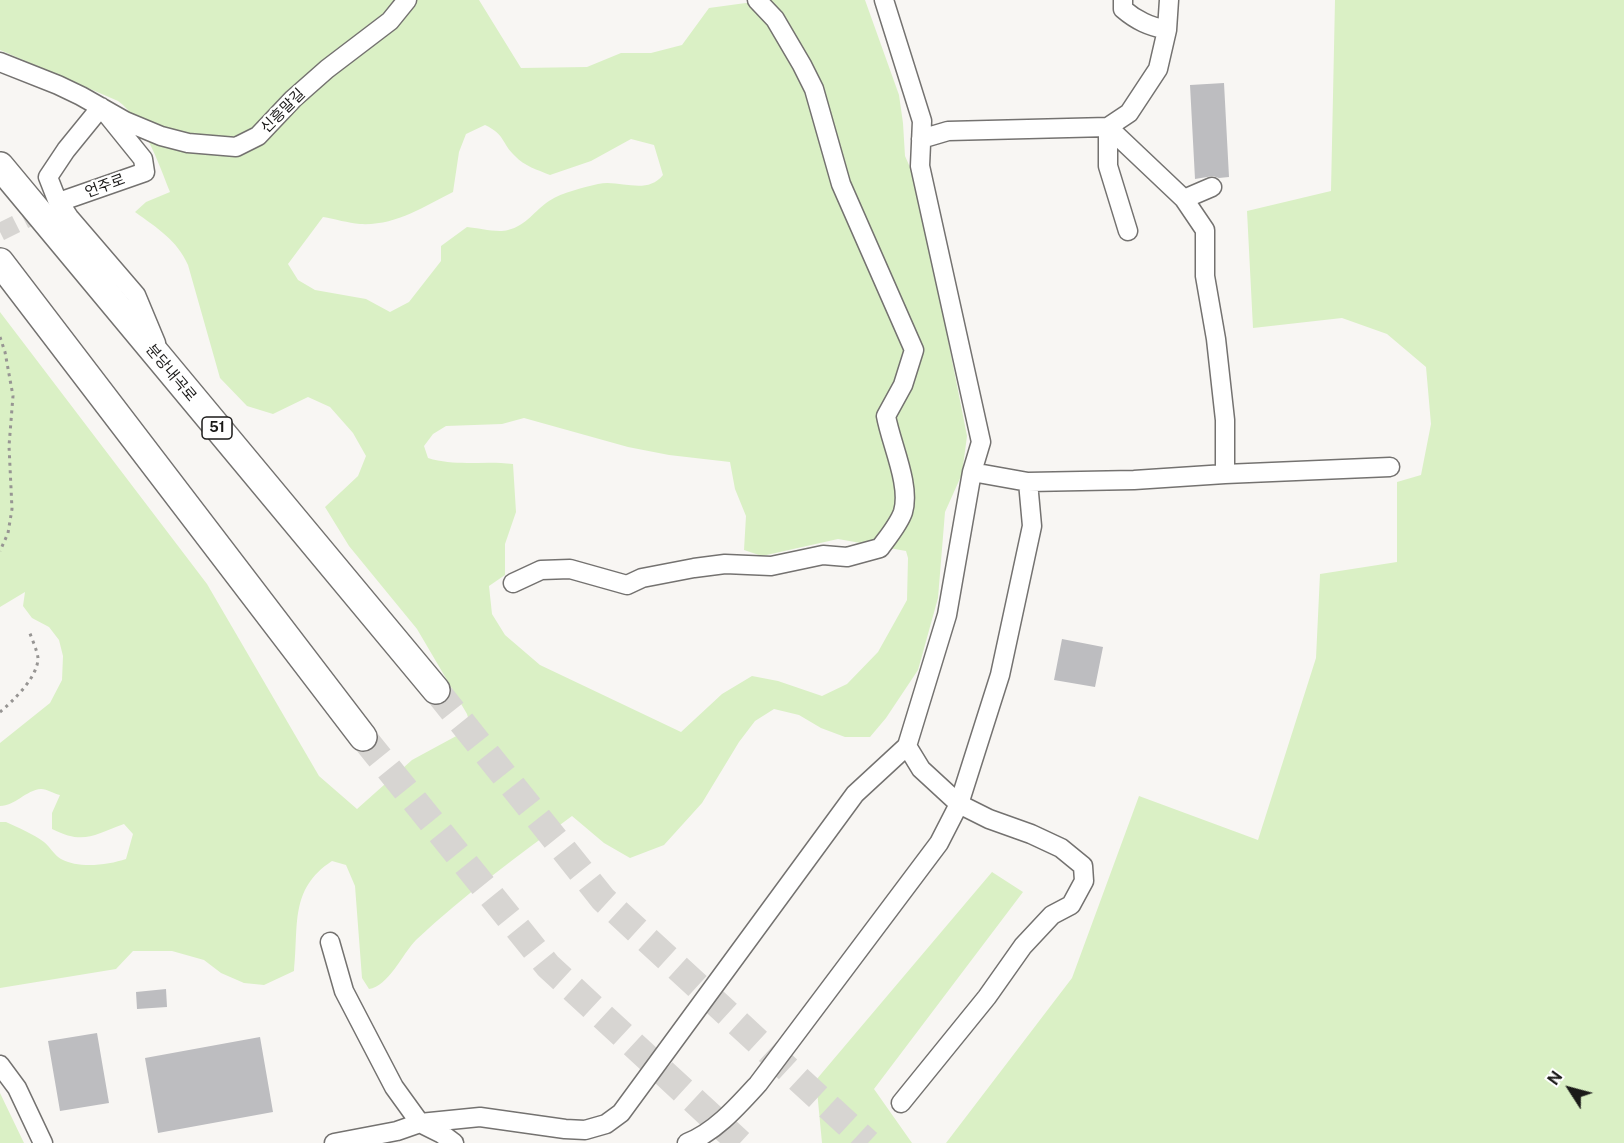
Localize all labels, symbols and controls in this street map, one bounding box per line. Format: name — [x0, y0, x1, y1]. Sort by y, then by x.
street label: 신흥말길 — [257, 85, 309, 137]
street label: 언주로 — [82, 170, 128, 202]
street label: 분당내곡로 — [142, 341, 200, 405]
road number: 51 — [202, 417, 232, 439]
north arrow — [1540, 1059, 1600, 1119]
text: N — [1544, 1067, 1566, 1089]

